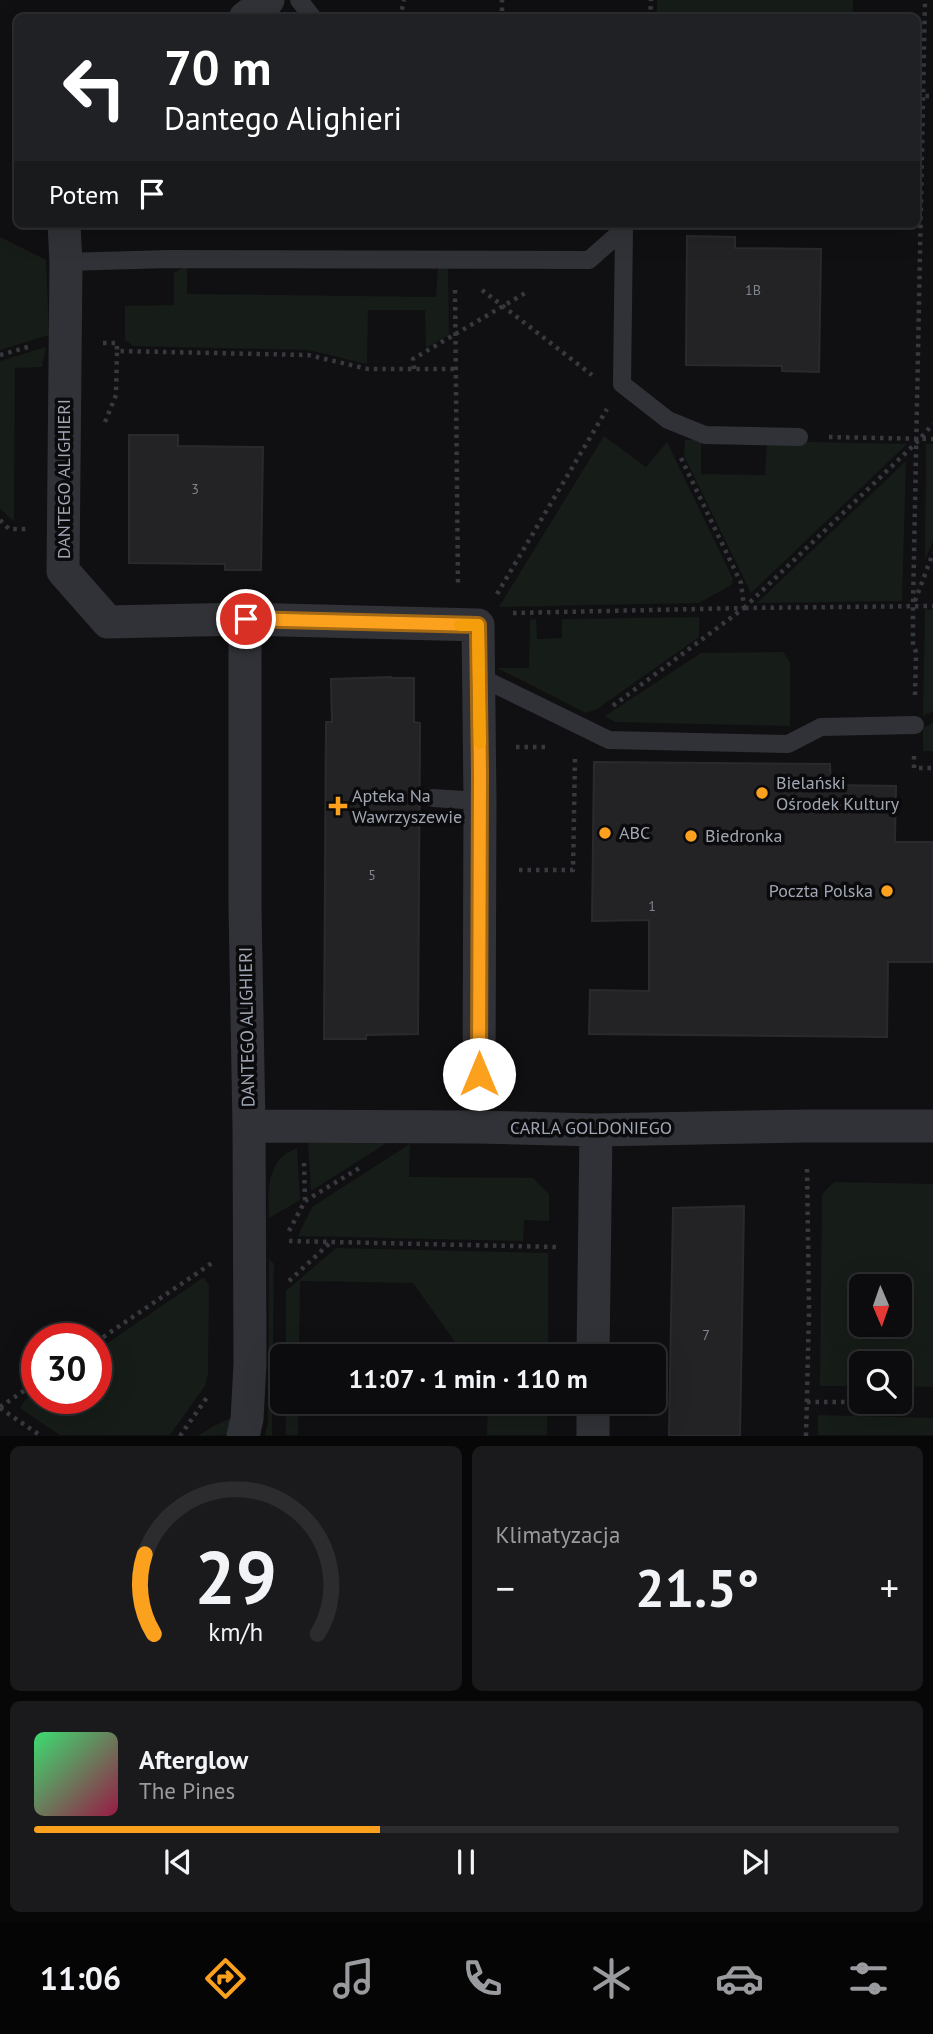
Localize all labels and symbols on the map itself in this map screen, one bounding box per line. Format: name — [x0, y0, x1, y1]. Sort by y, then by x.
house number: 1B — [745, 281, 761, 299]
street label: DANTEGO ALIGHIERI — [52, 399, 75, 559]
house number: 3 — [191, 480, 199, 498]
pin — [216, 589, 276, 649]
place label: Bielański Ośrodek Kultury — [776, 771, 900, 815]
place label: Apteka Na Wawrzyszewie — [352, 784, 462, 828]
marker: Bielański Ośrodek Kultury — [754, 785, 770, 801]
marker: Apteka Na Wawrzyszewie — [330, 798, 346, 814]
place label: ABC — [619, 821, 650, 844]
place label: Biedronka — [705, 824, 782, 847]
marker: ABC — [597, 825, 613, 841]
marker: Biedronka — [683, 828, 699, 844]
house number: 5 — [368, 866, 376, 884]
place label: Poczta Polska — [769, 879, 873, 902]
marker: Poczta Polska — [879, 883, 895, 899]
house number: 1 — [648, 897, 656, 915]
street label: DANTEGO ALIGHIERI — [234, 947, 259, 1107]
position arrow — [442, 1037, 516, 1111]
street label: CARLA GOLDONIEGO — [510, 1116, 672, 1139]
north arrow — [849, 1274, 912, 1337]
speed limit sign: 30 — [21, 1323, 112, 1414]
house number: 7 — [702, 1326, 710, 1344]

